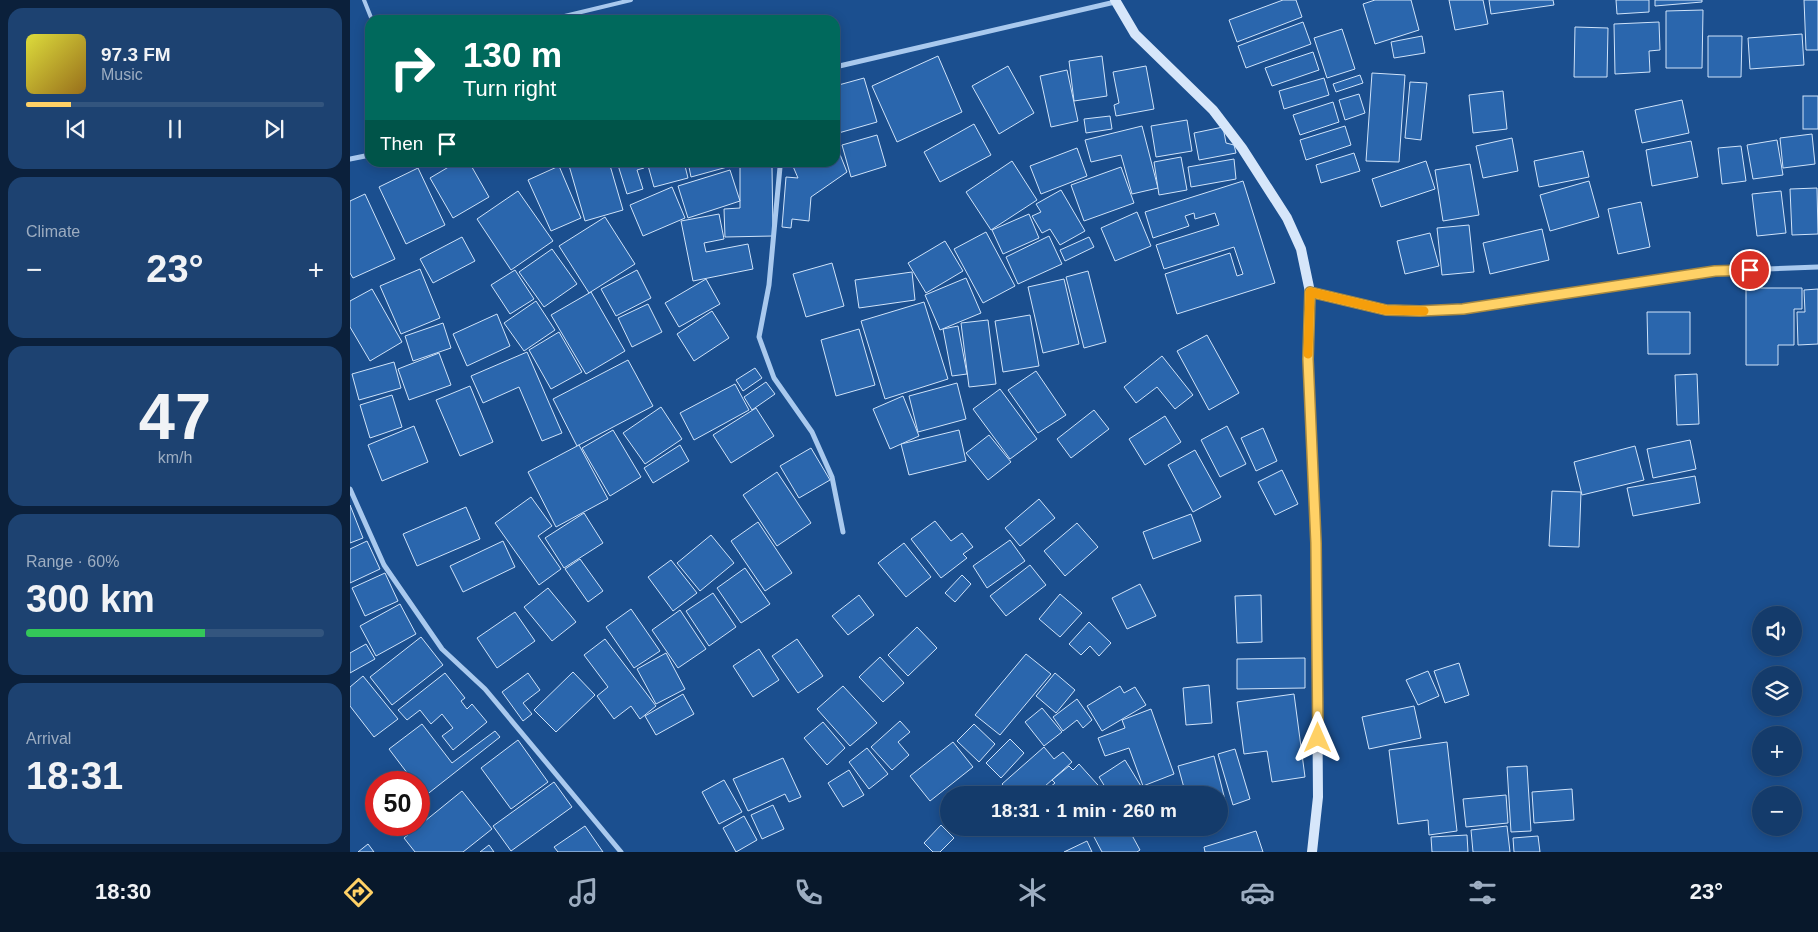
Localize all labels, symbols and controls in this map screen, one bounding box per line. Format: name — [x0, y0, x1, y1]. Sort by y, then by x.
icon: right — [380, 35, 445, 100]
text: 130 m — [463, 35, 562, 74]
text: 97.3 FM — [101, 44, 171, 65]
text: Music — [101, 66, 143, 83]
text: Turn right — [463, 76, 556, 101]
icon: previous — [62, 115, 90, 143]
icon: pause — [161, 115, 189, 143]
icon: next — [260, 115, 288, 143]
icon: arrive — [433, 130, 461, 158]
text: Then — [380, 133, 423, 154]
text: Climate — [26, 223, 80, 240]
text: 23° — [146, 248, 204, 290]
pin — [1729, 249, 1771, 291]
text: − — [26, 254, 42, 285]
text: + — [308, 254, 324, 285]
icon: arrive — [1736, 256, 1764, 284]
text: 47 — [139, 380, 211, 453]
text: km/h — [158, 449, 192, 466]
text: Range · 60% — [26, 553, 119, 570]
text: 300 km — [26, 578, 155, 620]
map controls — [1752, 606, 1802, 836]
button: sound — [1752, 606, 1802, 656]
button: layers — [1752, 666, 1802, 716]
position arrow — [1291, 711, 1343, 763]
button: + — [1752, 726, 1802, 776]
text: Arrival — [26, 730, 71, 747]
text: 18:31 — [26, 755, 123, 797]
speed limit sign: 50 — [365, 771, 430, 836]
button: − — [1752, 786, 1802, 836]
text: 18:31 · 1 min · 260 m — [991, 800, 1177, 821]
icon: directions — [341, 875, 376, 910]
icon: music — [566, 875, 601, 910]
icon: phone — [791, 875, 826, 910]
icon: climate — [1015, 875, 1050, 910]
icon: car — [1240, 875, 1275, 910]
icon: filters — [1465, 875, 1500, 910]
text: 18:30 — [95, 879, 151, 904]
text: 23° — [1690, 879, 1723, 904]

